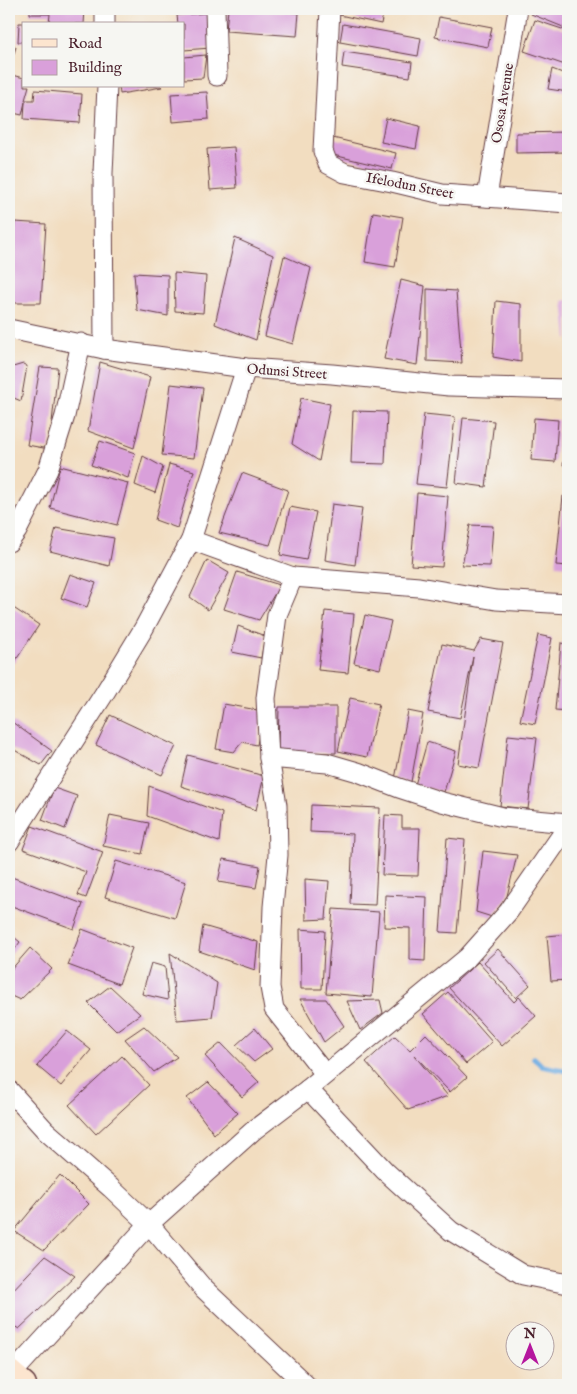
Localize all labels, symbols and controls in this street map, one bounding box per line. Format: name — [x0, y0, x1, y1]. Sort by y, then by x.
legend — [22, 22, 185, 88]
text: Road — [68, 34, 103, 53]
text: Building — [68, 58, 123, 77]
street label: Ososa Avenue — [488, 61, 518, 145]
street label: Ifelodun Street — [365, 169, 455, 203]
street label: Odunsi Street — [246, 360, 328, 384]
north arrow — [504, 1322, 554, 1372]
text: N — [523, 1325, 536, 1343]

